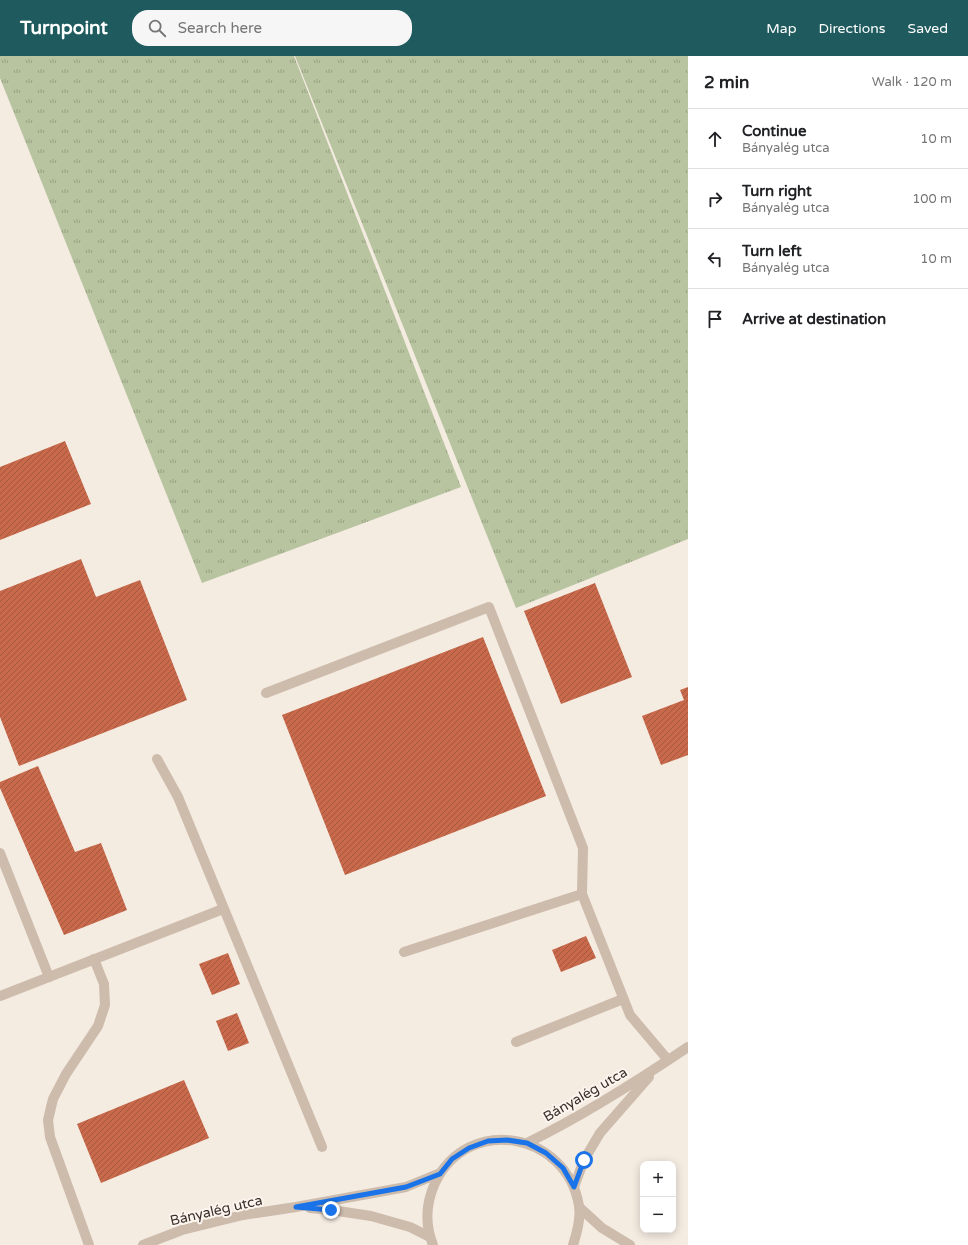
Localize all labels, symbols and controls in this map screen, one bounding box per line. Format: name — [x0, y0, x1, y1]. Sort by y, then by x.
search box — [132, 10, 412, 46]
text: Turnpoint — [20, 17, 108, 39]
icon: search — [146, 17, 168, 39]
text: Search here — [178, 19, 262, 37]
text: Map — [766, 20, 797, 37]
text: Directions — [819, 20, 886, 37]
text: Saved — [908, 20, 948, 37]
text: 2 min — [704, 72, 749, 93]
text: Walk · 120 m — [872, 74, 952, 90]
text: Continue — [742, 122, 806, 140]
icon: ahead — [704, 128, 726, 150]
text: 10 m — [920, 131, 952, 147]
text: Bányalég utca — [742, 140, 830, 156]
text: Turn right — [742, 182, 812, 200]
icon: right — [704, 188, 726, 210]
text: 100 m — [912, 191, 952, 207]
text: Bányalég utca — [742, 200, 830, 216]
text: Turn left — [742, 242, 802, 260]
icon: left — [704, 248, 726, 270]
text: 10 m — [920, 251, 952, 267]
text: Bányalég utca — [742, 260, 830, 276]
icon: arrive — [704, 308, 726, 330]
text: Arrive at destination — [742, 310, 886, 328]
street label: Bányalég utca — [540, 1064, 630, 1125]
route start — [575, 1151, 593, 1169]
map controls — [640, 1161, 676, 1233]
button: + — [640, 1161, 676, 1197]
street label: Bányalég utca — [168, 1192, 264, 1229]
button: − — [640, 1197, 676, 1233]
route end — [322, 1201, 340, 1219]

